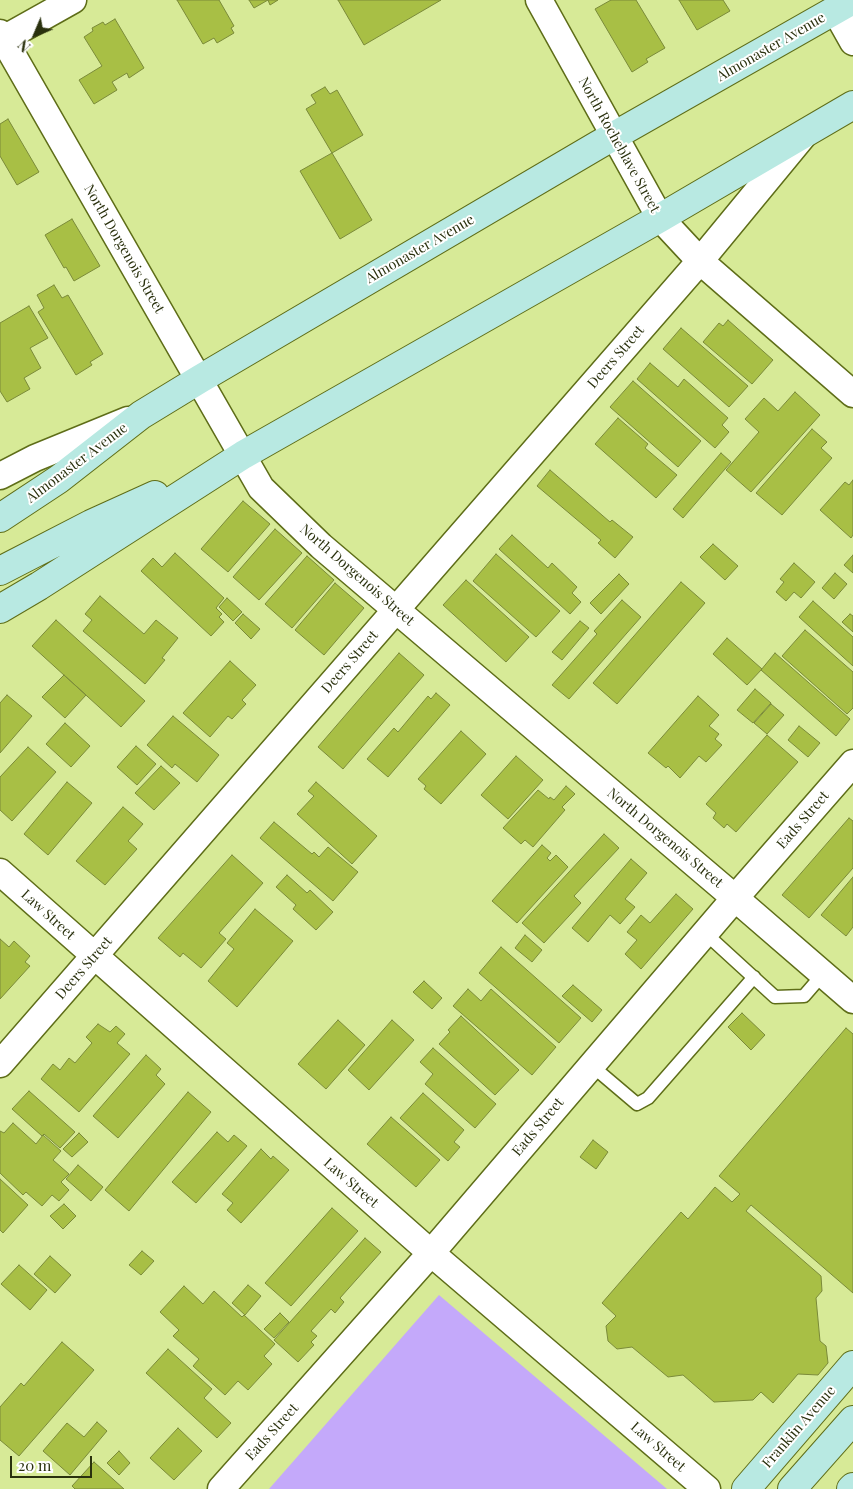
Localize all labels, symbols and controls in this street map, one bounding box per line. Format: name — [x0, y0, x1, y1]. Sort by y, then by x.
street label: Almonaster Avenue — [714, 9, 828, 85]
north arrow — [10, 10, 60, 60]
text: N — [14, 36, 34, 56]
street label: North Rocheblave Street — [575, 74, 663, 216]
street label: North Dorgenois Street — [80, 182, 168, 316]
street label: Almonaster Avenue — [363, 211, 477, 287]
street label: Deers Street — [584, 322, 648, 392]
street label: Almonaster Avenue — [23, 419, 131, 507]
street label: North Dorgenois Street — [296, 521, 418, 629]
street label: Deers Street — [318, 627, 382, 697]
street label: North Dorgenois Street — [604, 785, 726, 891]
street label: Eads Street — [773, 788, 833, 852]
street label: Law Street — [17, 886, 79, 944]
street label: Deers Street — [52, 933, 116, 1003]
street label: Eads Street — [509, 1094, 567, 1160]
street label: Law Street — [320, 1155, 382, 1211]
street label: Franklin Avenue — [759, 1383, 839, 1471]
street label: Eads Street — [242, 1400, 302, 1464]
street label: Law Street — [627, 1419, 689, 1475]
scale bar — [12, 1446, 95, 1478]
text: 20 m — [18, 1455, 51, 1475]

